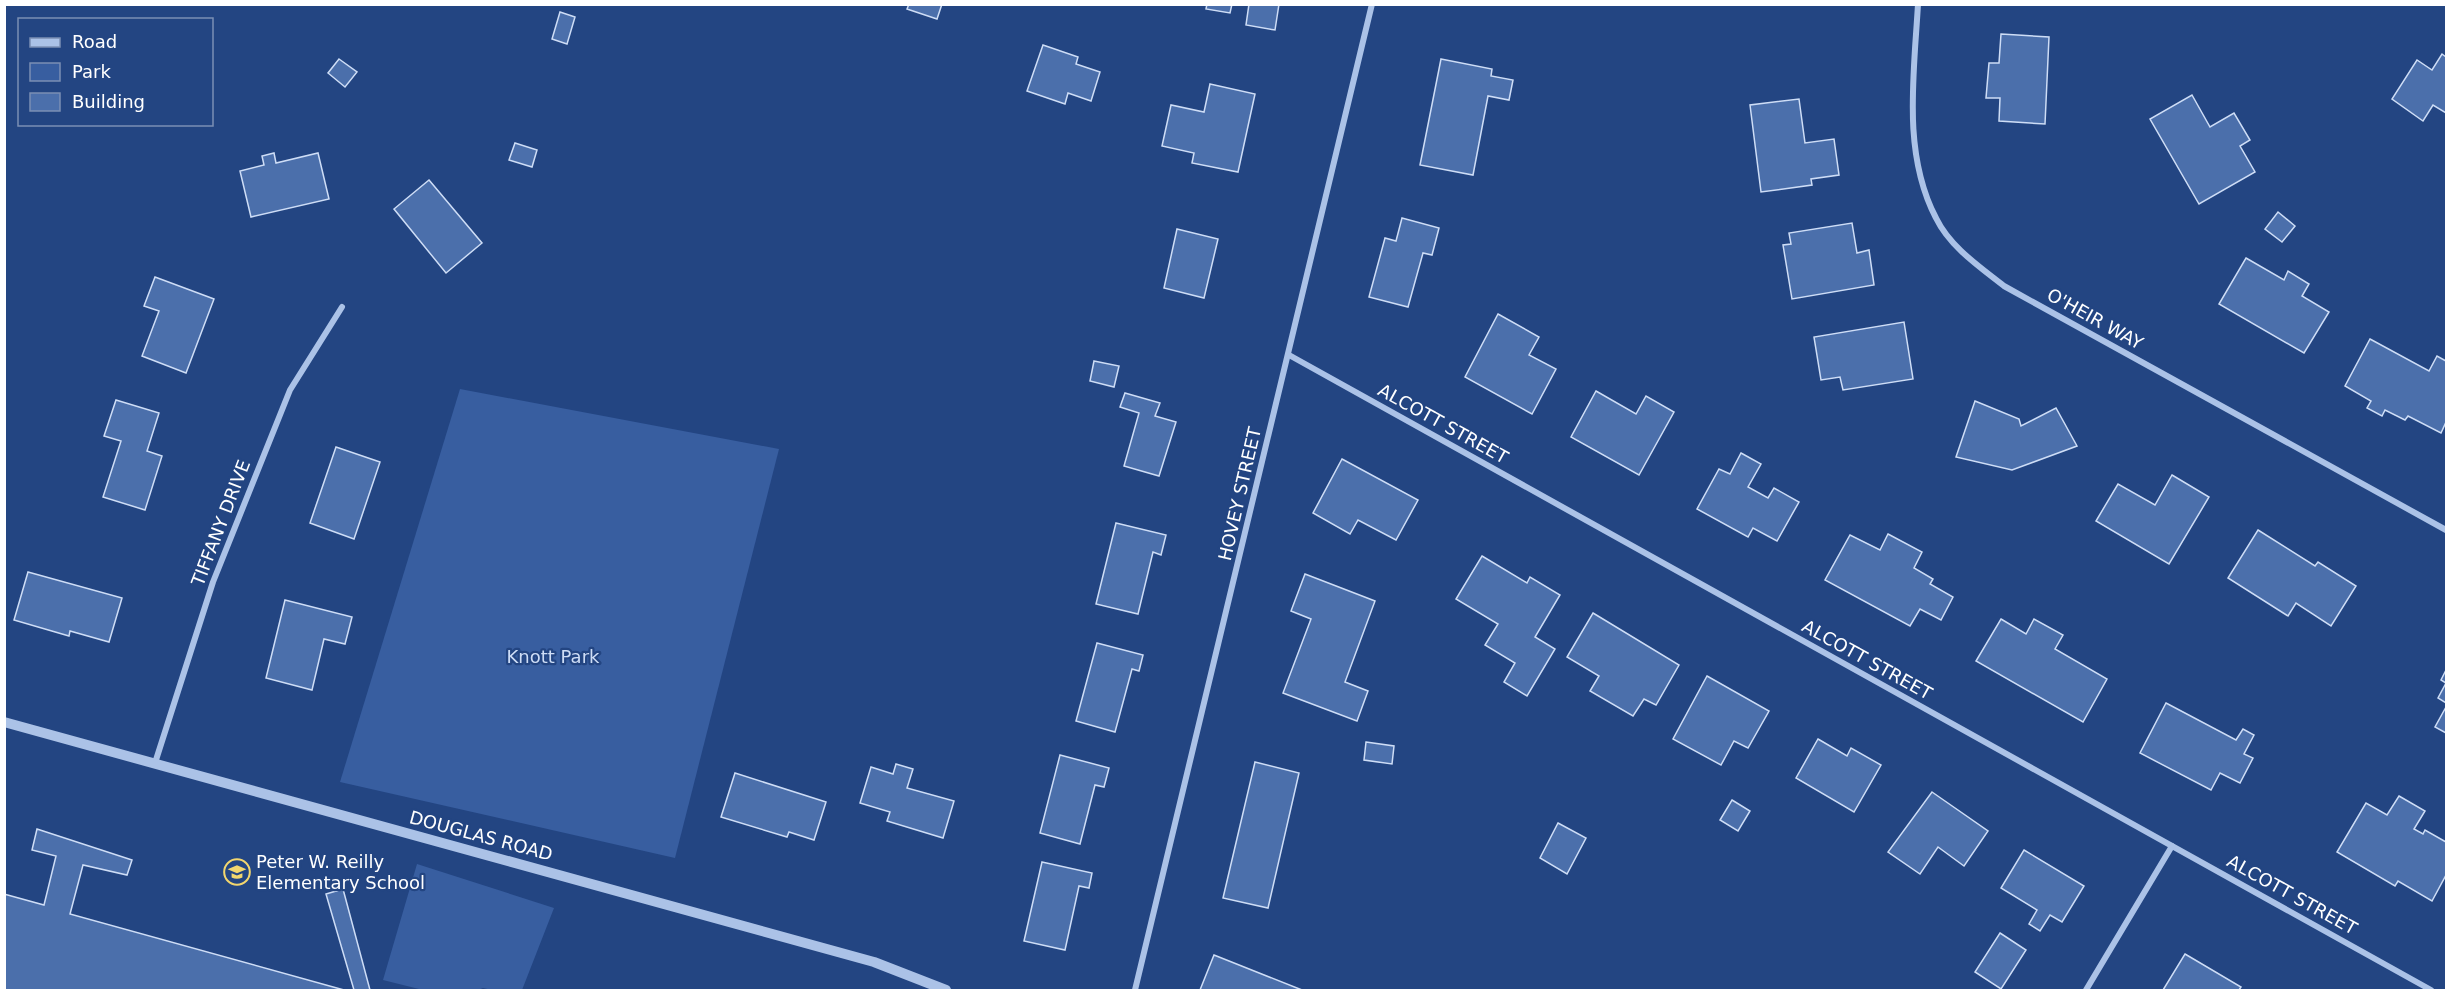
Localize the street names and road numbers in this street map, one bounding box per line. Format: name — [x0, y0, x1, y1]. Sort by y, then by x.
street label: O'HEIR WAY — [2044, 284, 2148, 354]
street label: ALCOTT STREET — [1375, 379, 1513, 468]
street label: HOVEY STREET — [1214, 424, 1265, 563]
street label: TIFFANY DRIVE — [187, 457, 254, 590]
street label: ALCOTT STREET — [1799, 615, 1937, 704]
street label: DOUGLAS ROAD — [407, 806, 555, 865]
street label: ALCOTT STREET — [2224, 850, 2362, 939]

